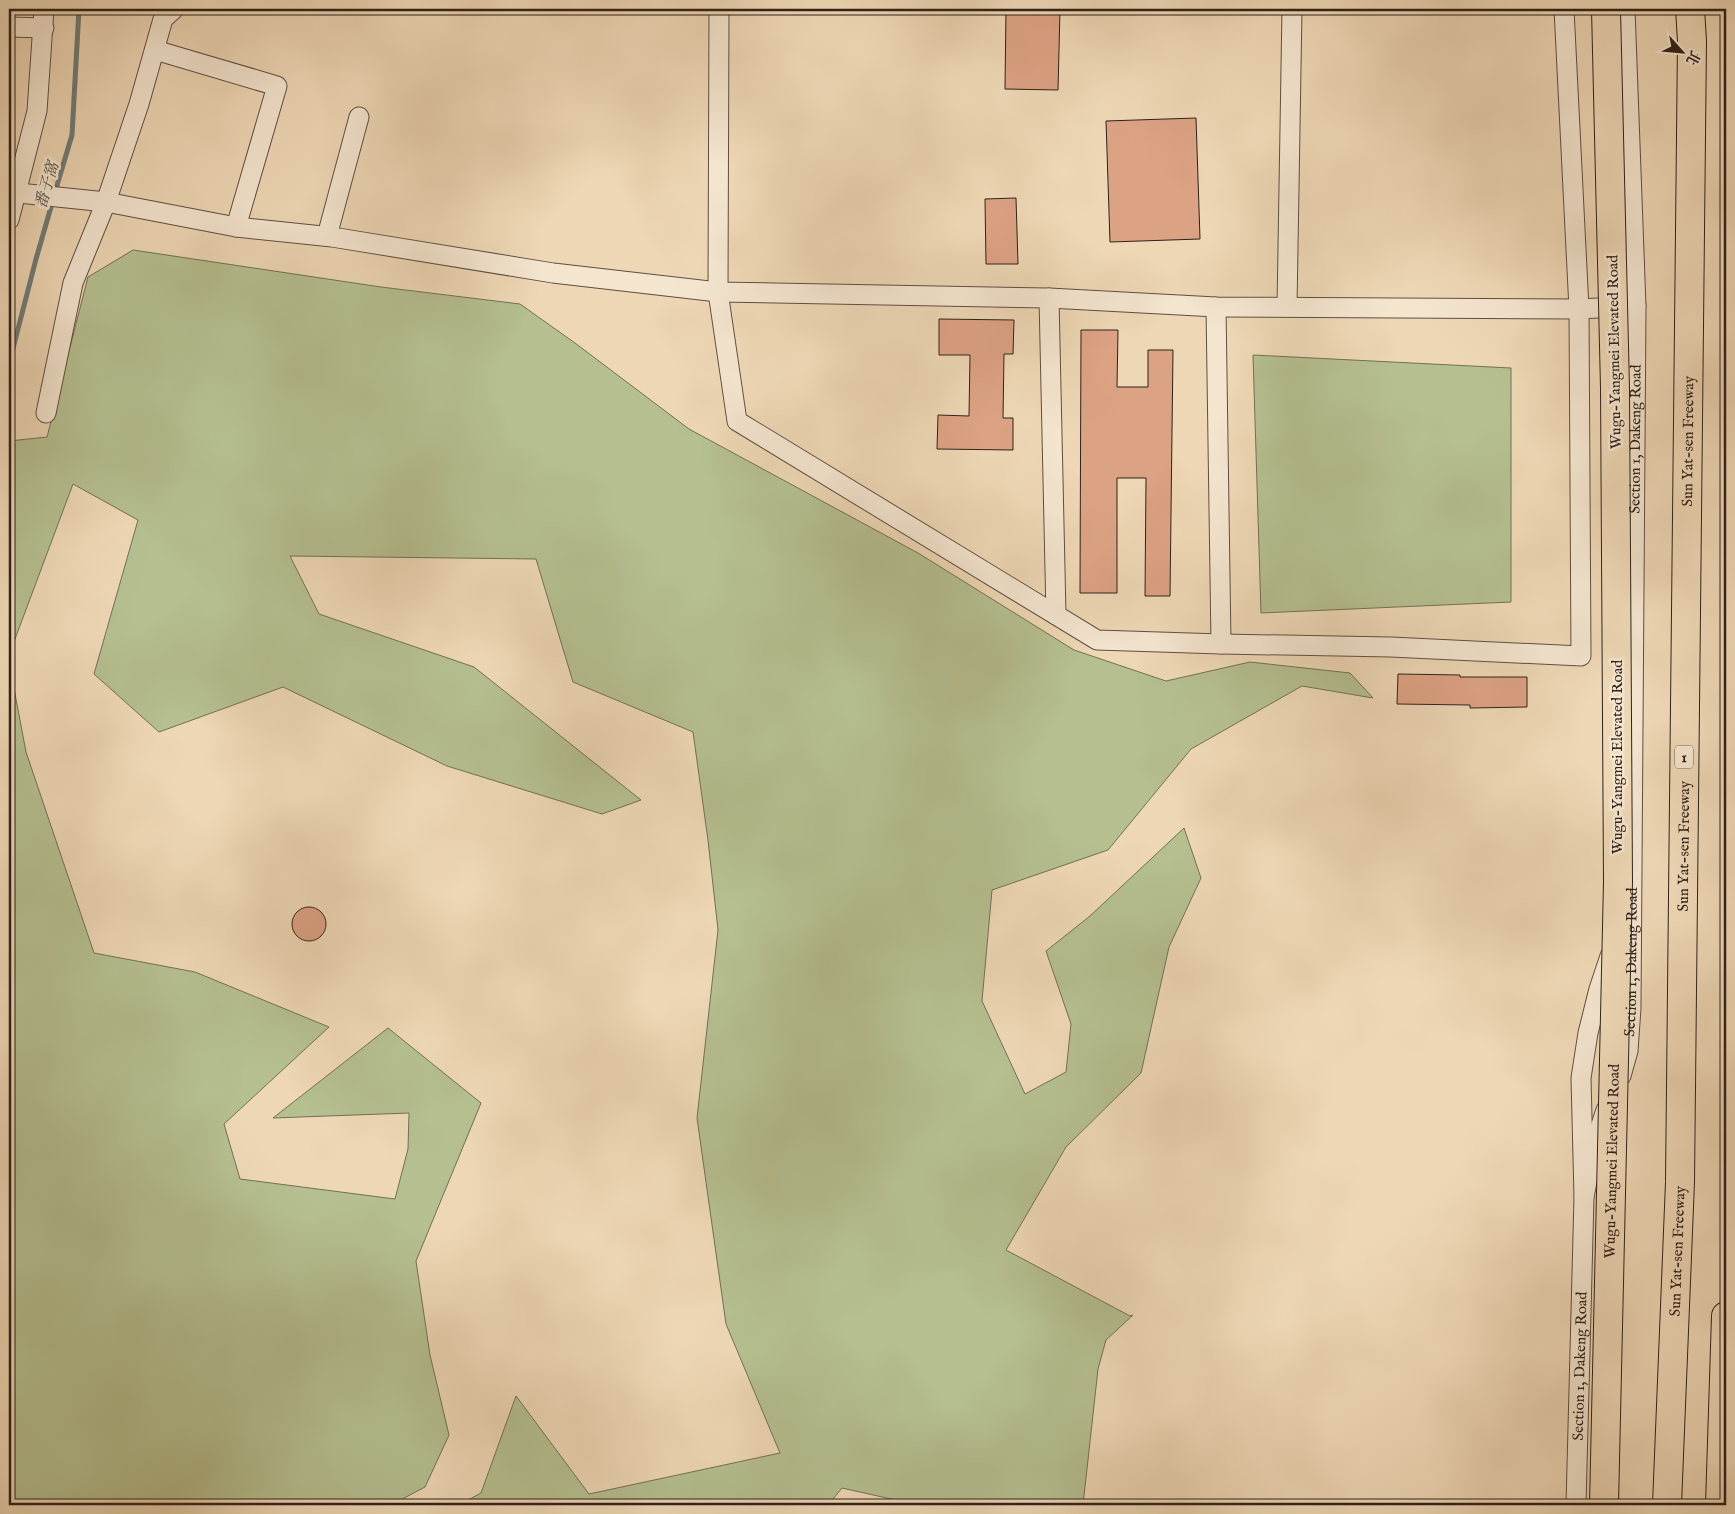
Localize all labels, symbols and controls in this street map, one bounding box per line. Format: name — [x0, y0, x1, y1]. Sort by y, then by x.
north arrow — [1658, 28, 1708, 78]
text: 北 — [1681, 47, 1704, 68]
water label: 番子窩 — [32, 157, 65, 211]
street label: Wugu-Yangmei Elevated Road — [1603, 254, 1626, 449]
street label: Section 1, Dakeng Road — [1626, 363, 1646, 514]
street label: Sun Yat-sen Freeway — [1678, 375, 1698, 507]
street label: Wugu-Yangmei Elevated Road — [1608, 659, 1627, 854]
road number: 1 — [1675, 746, 1693, 769]
street label: Sun Yat-sen Freeway — [1674, 780, 1694, 912]
street label: Section 1, Dakeng Road — [1620, 886, 1642, 1037]
street label: Wugu-Yangmei Elevated Road — [1601, 1063, 1624, 1259]
street label: Sun Yat-sen Freeway — [1666, 1185, 1690, 1317]
street label: Section 1, Dakeng Road — [1569, 1290, 1592, 1441]

